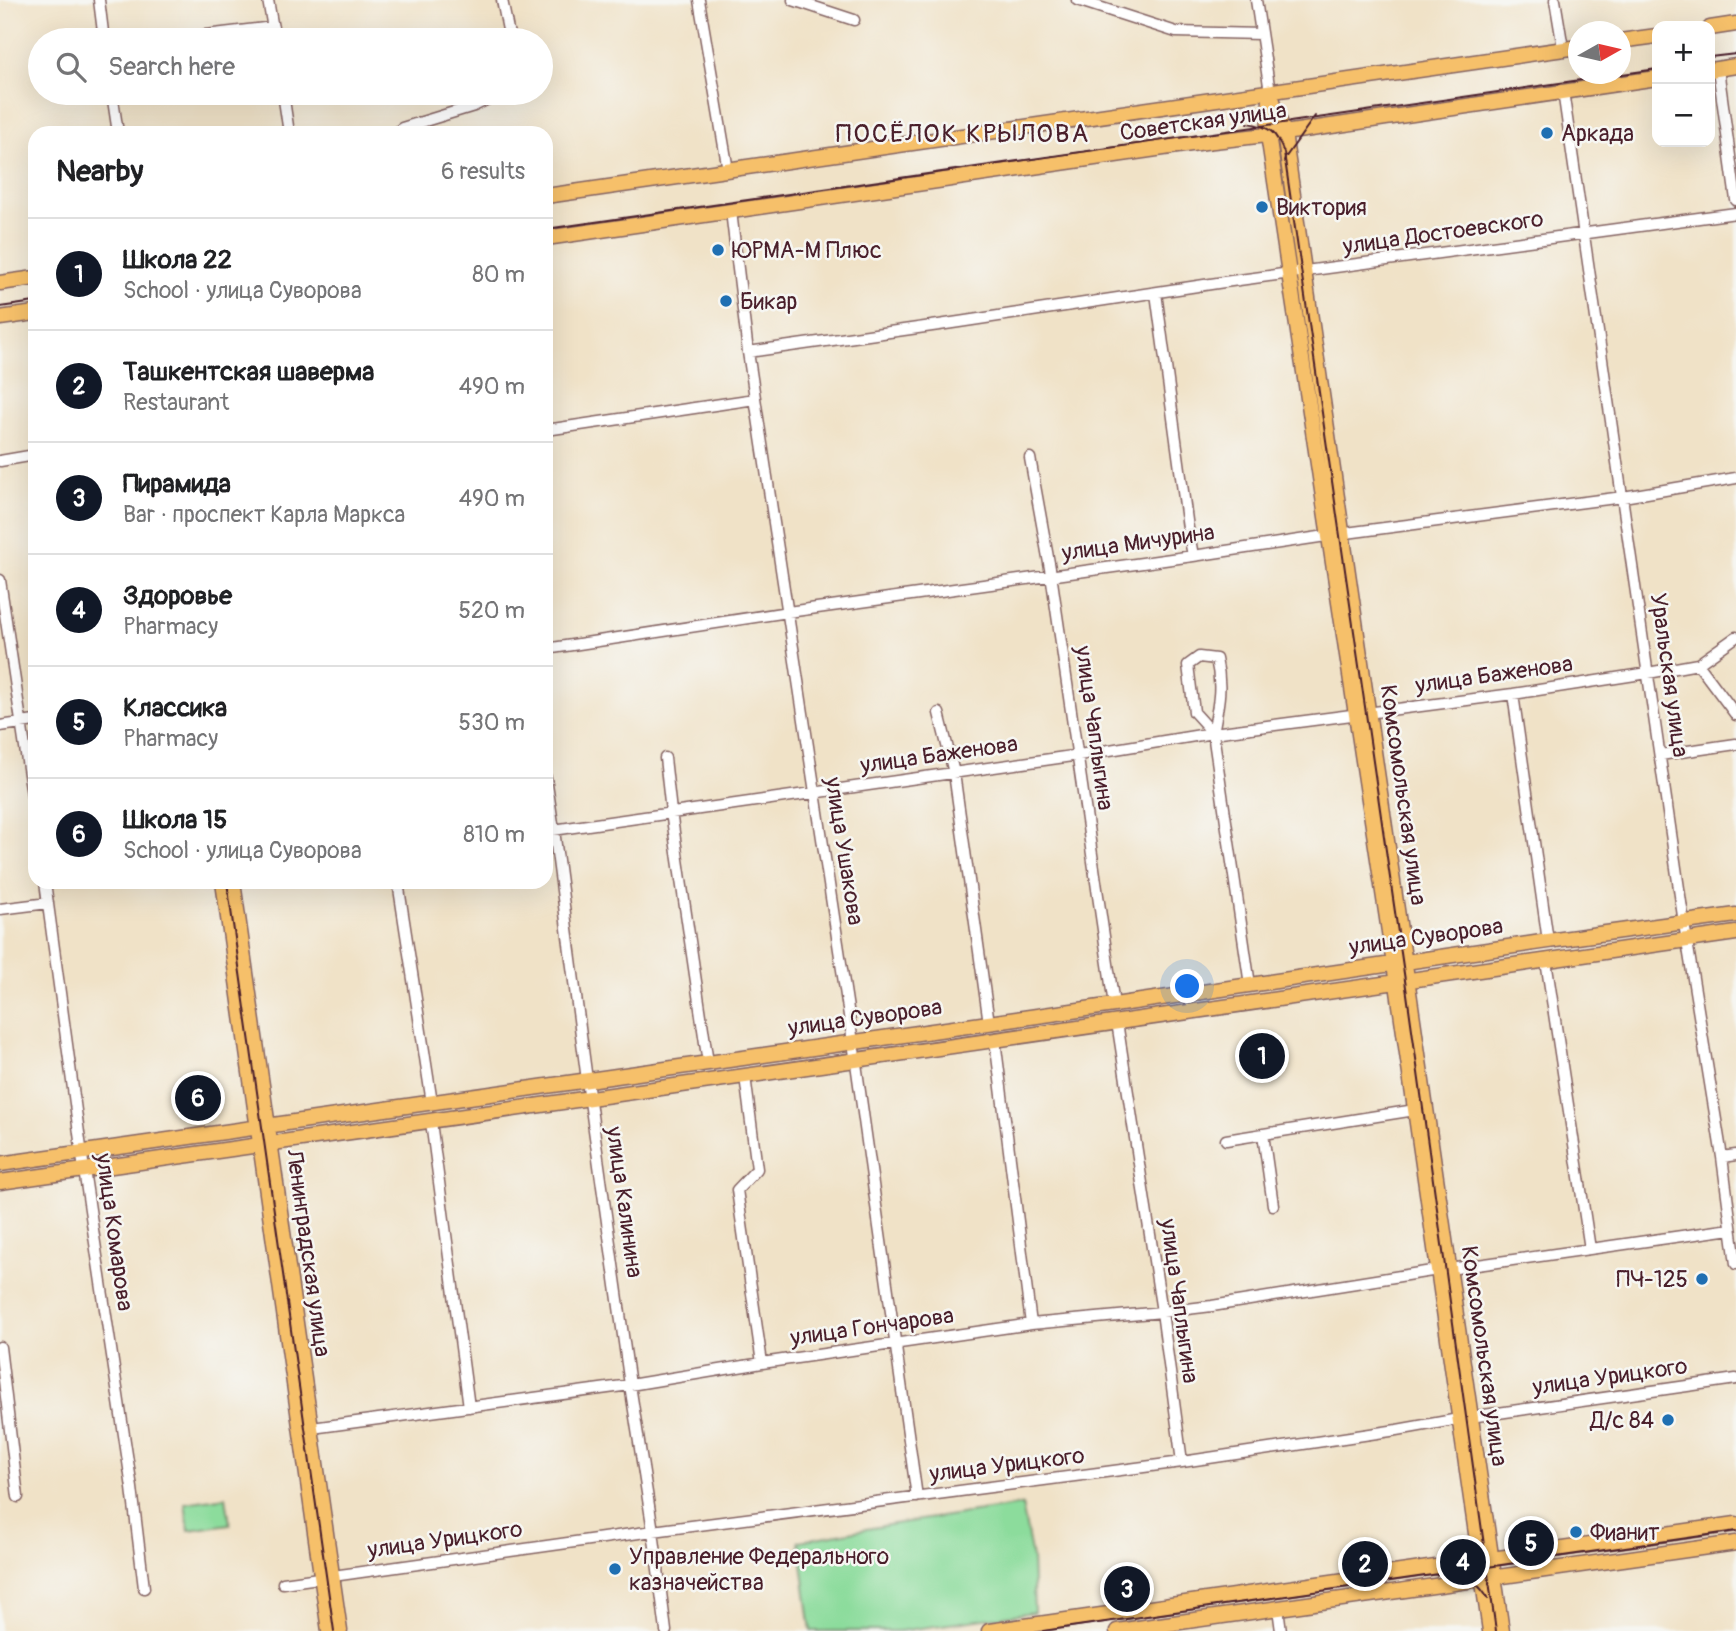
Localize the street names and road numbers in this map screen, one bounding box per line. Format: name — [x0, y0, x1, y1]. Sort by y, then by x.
street label: Советская улица — [1118, 95, 1288, 148]
street label: улица Достоевского — [1340, 204, 1545, 261]
street label: улица Мичурина — [1059, 517, 1216, 568]
street label: Уральская улица — [1644, 591, 1695, 759]
street label: улица Чаплыгина — [1068, 643, 1120, 812]
street label: улица Баженова — [1413, 649, 1575, 700]
street label: Комсомольская улица — [1374, 683, 1433, 907]
street label: улица Баженова — [858, 729, 1020, 780]
street label: улица Ушакова — [818, 774, 871, 927]
street label: улица Суворова — [1346, 911, 1505, 962]
street label: улица Суворова — [785, 992, 944, 1043]
street label: улица Калинина — [599, 1124, 649, 1280]
street label: Ленинградская улица — [279, 1147, 337, 1358]
street label: улица Комарова — [89, 1150, 140, 1313]
street label: улица Чаплыгина — [1153, 1216, 1205, 1385]
street label: Комсомольская улица — [1455, 1244, 1514, 1468]
street label: улица Гончарова — [788, 1301, 956, 1352]
street label: улица Урицкого — [1530, 1351, 1689, 1402]
street label: улица Урицкого — [927, 1441, 1086, 1489]
street label: улица Урицкого — [365, 1514, 524, 1565]

